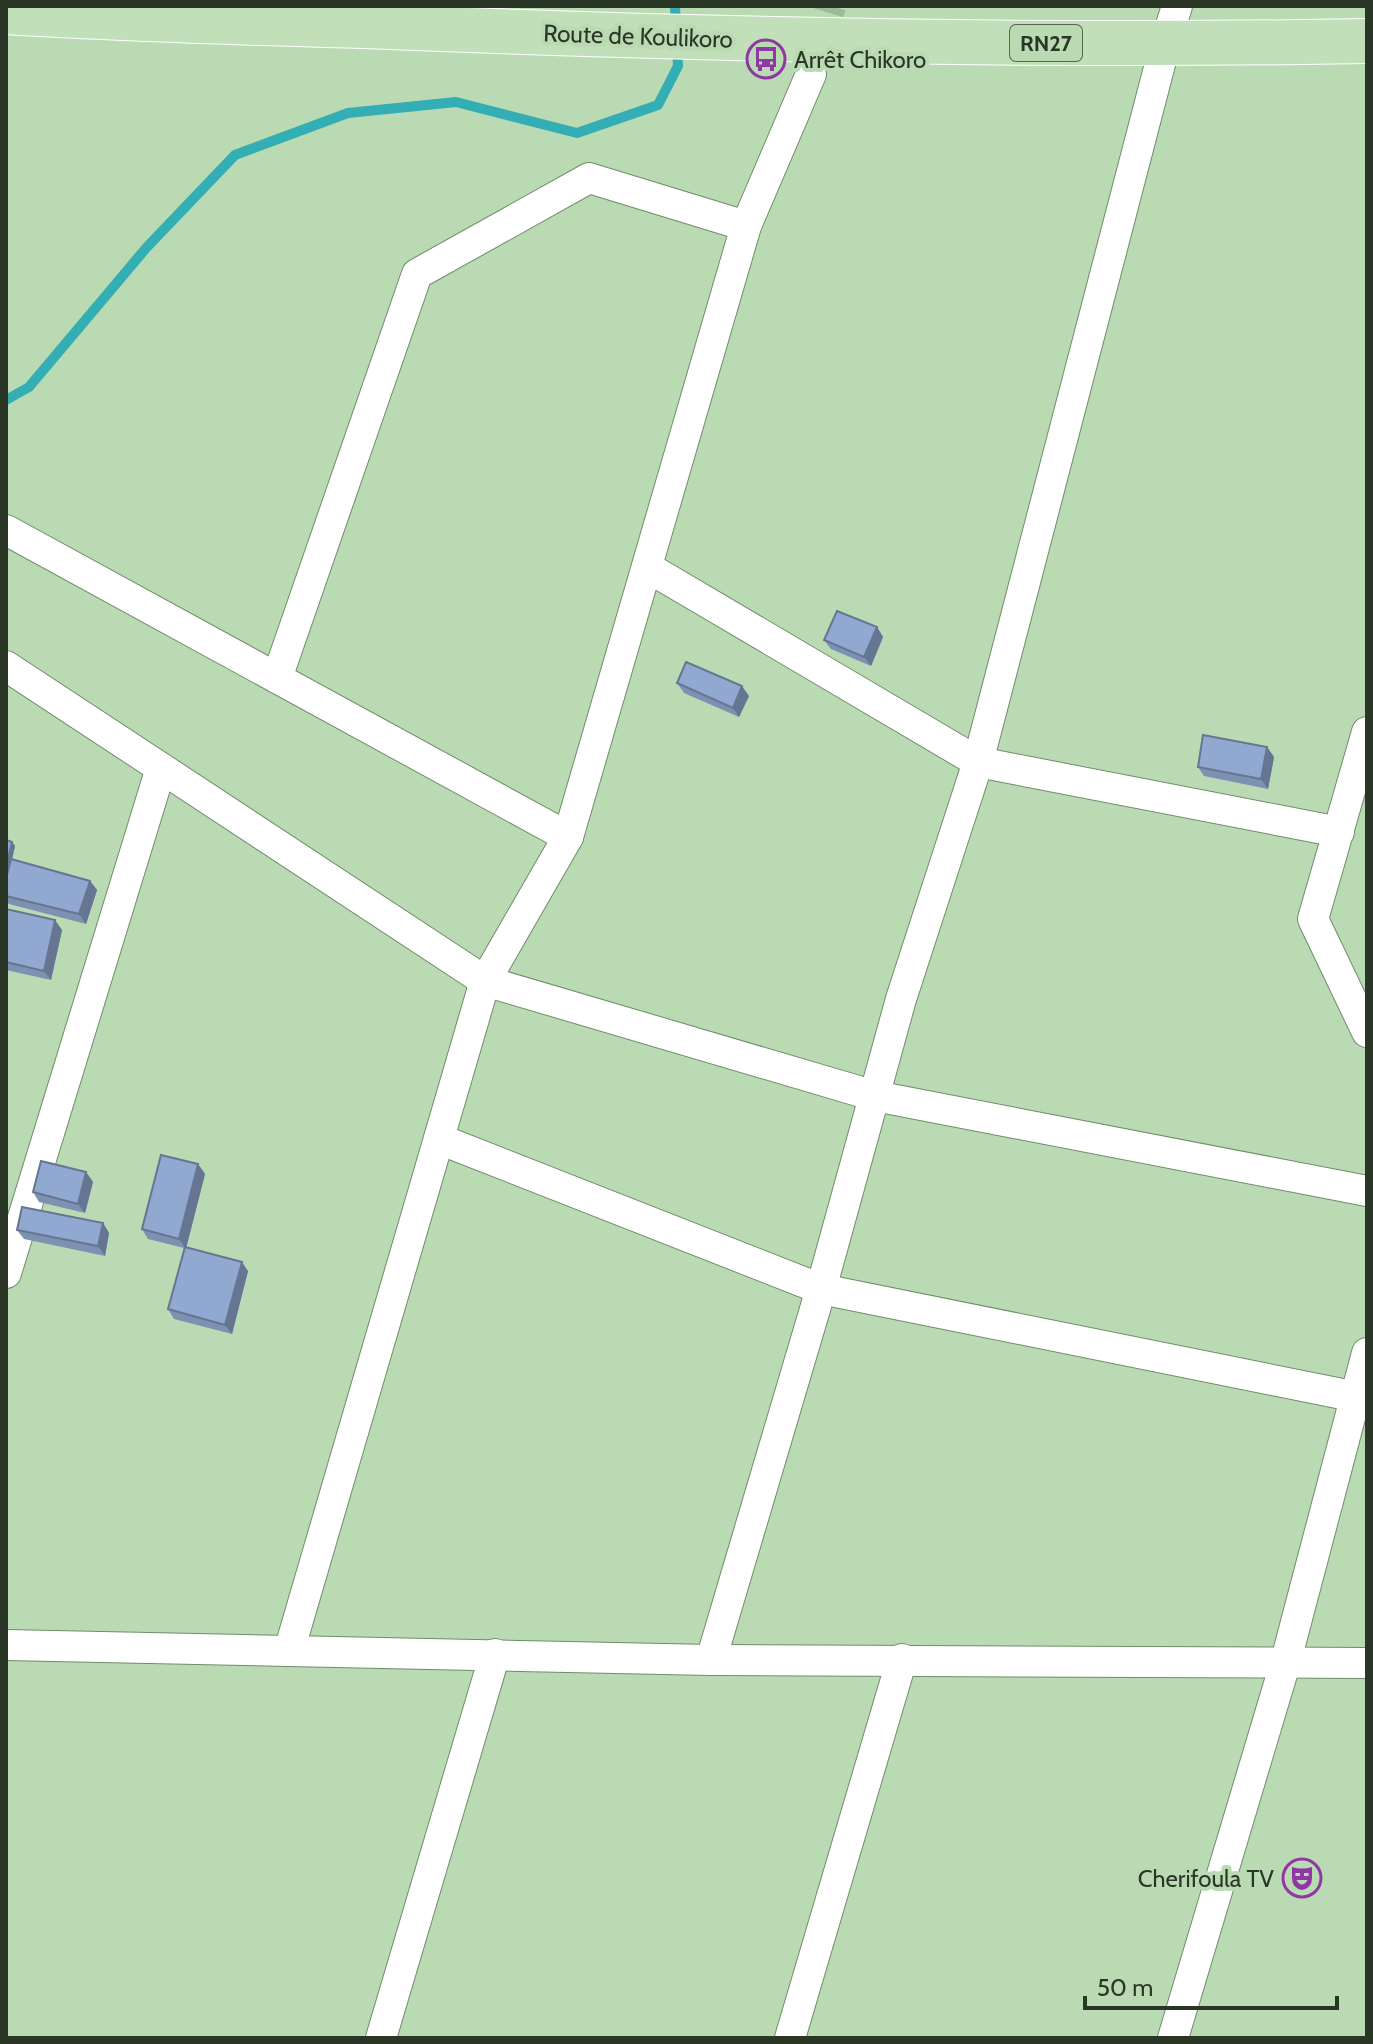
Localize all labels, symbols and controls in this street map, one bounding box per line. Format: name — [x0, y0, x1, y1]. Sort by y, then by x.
street label: Route de Koulikoro — [543, 18, 733, 54]
road number: RN27 — [1010, 25, 1082, 61]
bus stop icon: Arrêt Chikoro — [745, 38, 787, 80]
place label: Arrêt Chikoro — [794, 45, 926, 74]
theatre icon: Cherifoula TV — [1281, 1857, 1323, 1899]
place label: Cherifoula TV — [1138, 1864, 1274, 1893]
scale bar — [1085, 1960, 1337, 2010]
text: 50 m — [1097, 1973, 1153, 2002]

